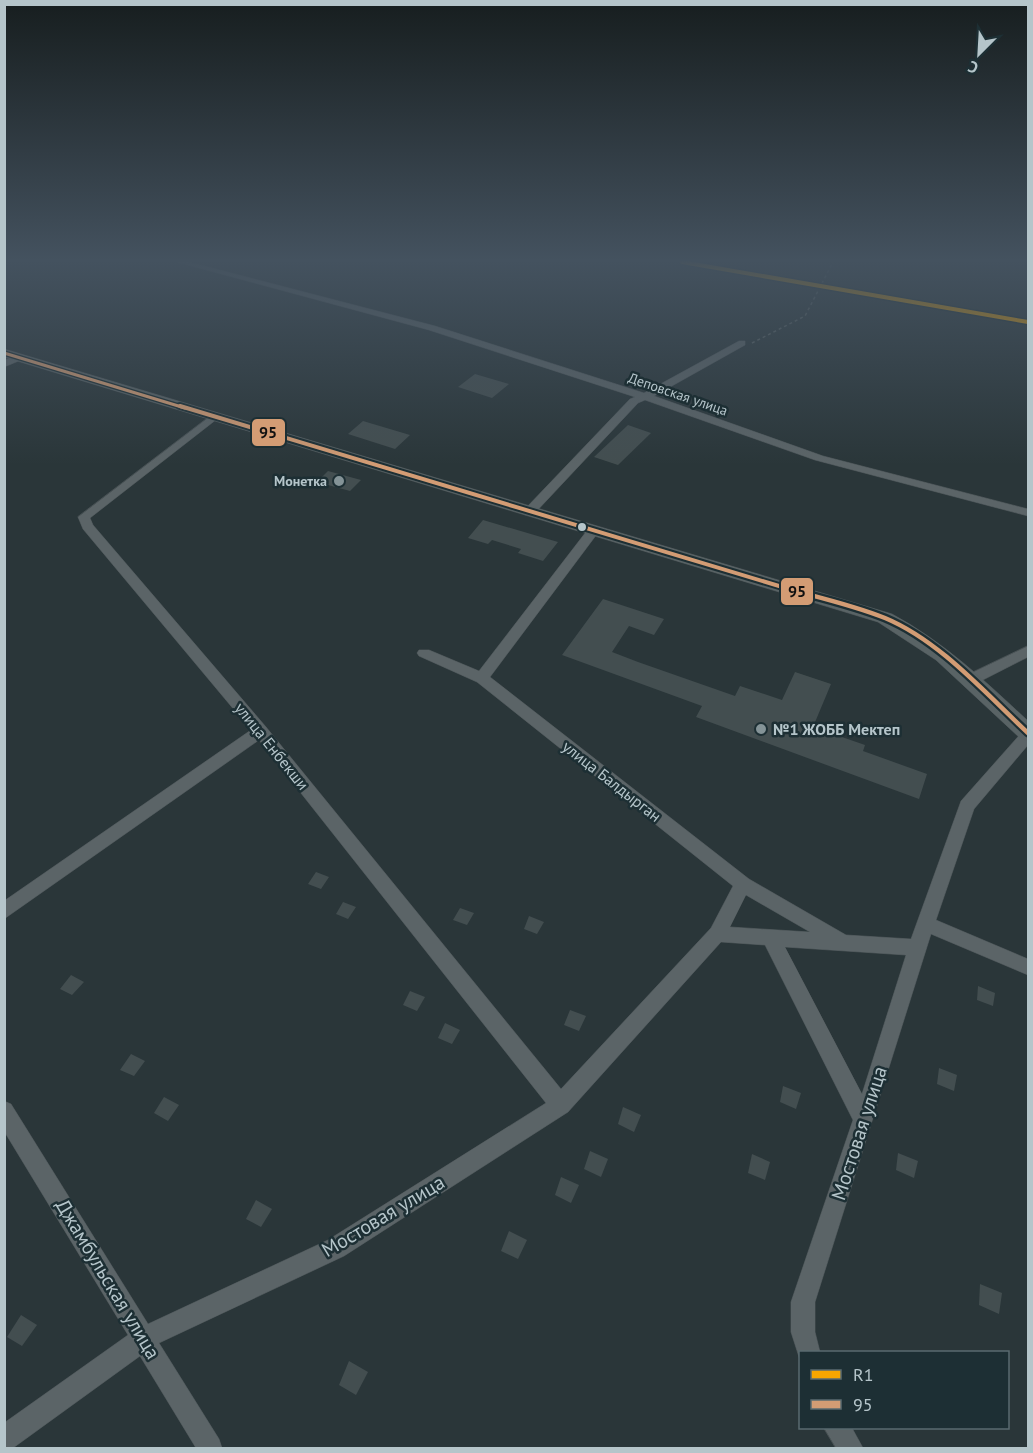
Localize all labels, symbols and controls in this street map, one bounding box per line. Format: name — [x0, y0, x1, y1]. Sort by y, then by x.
north arrow — [949, 24, 1009, 84]
text: С — [965, 57, 981, 79]
street label: Деповская улица — [626, 369, 730, 419]
line badge: 95 — [251, 418, 286, 447]
text: 95 — [259, 422, 277, 442]
place label: Монетка — [274, 472, 327, 490]
marker: Монетка — [332, 474, 346, 488]
unlabelled marker — [576, 521, 588, 533]
line badge: 95 — [780, 577, 814, 606]
text: 95 — [788, 581, 806, 601]
street label: улица Енбекши — [231, 698, 313, 794]
place label: №1 ЖОББ Мектеп — [773, 719, 900, 739]
marker: №1 ЖОББ Мектеп — [754, 722, 768, 736]
street label: улица Балдырган — [559, 736, 665, 826]
street label: Мостовая улица — [825, 1063, 893, 1203]
street label: Мостовая улица — [317, 1169, 449, 1263]
street label: Джамбульская улица — [50, 1194, 166, 1364]
legend — [799, 1351, 1009, 1429]
text: R1 — [853, 1363, 874, 1386]
text: 95 — [853, 1393, 873, 1416]

